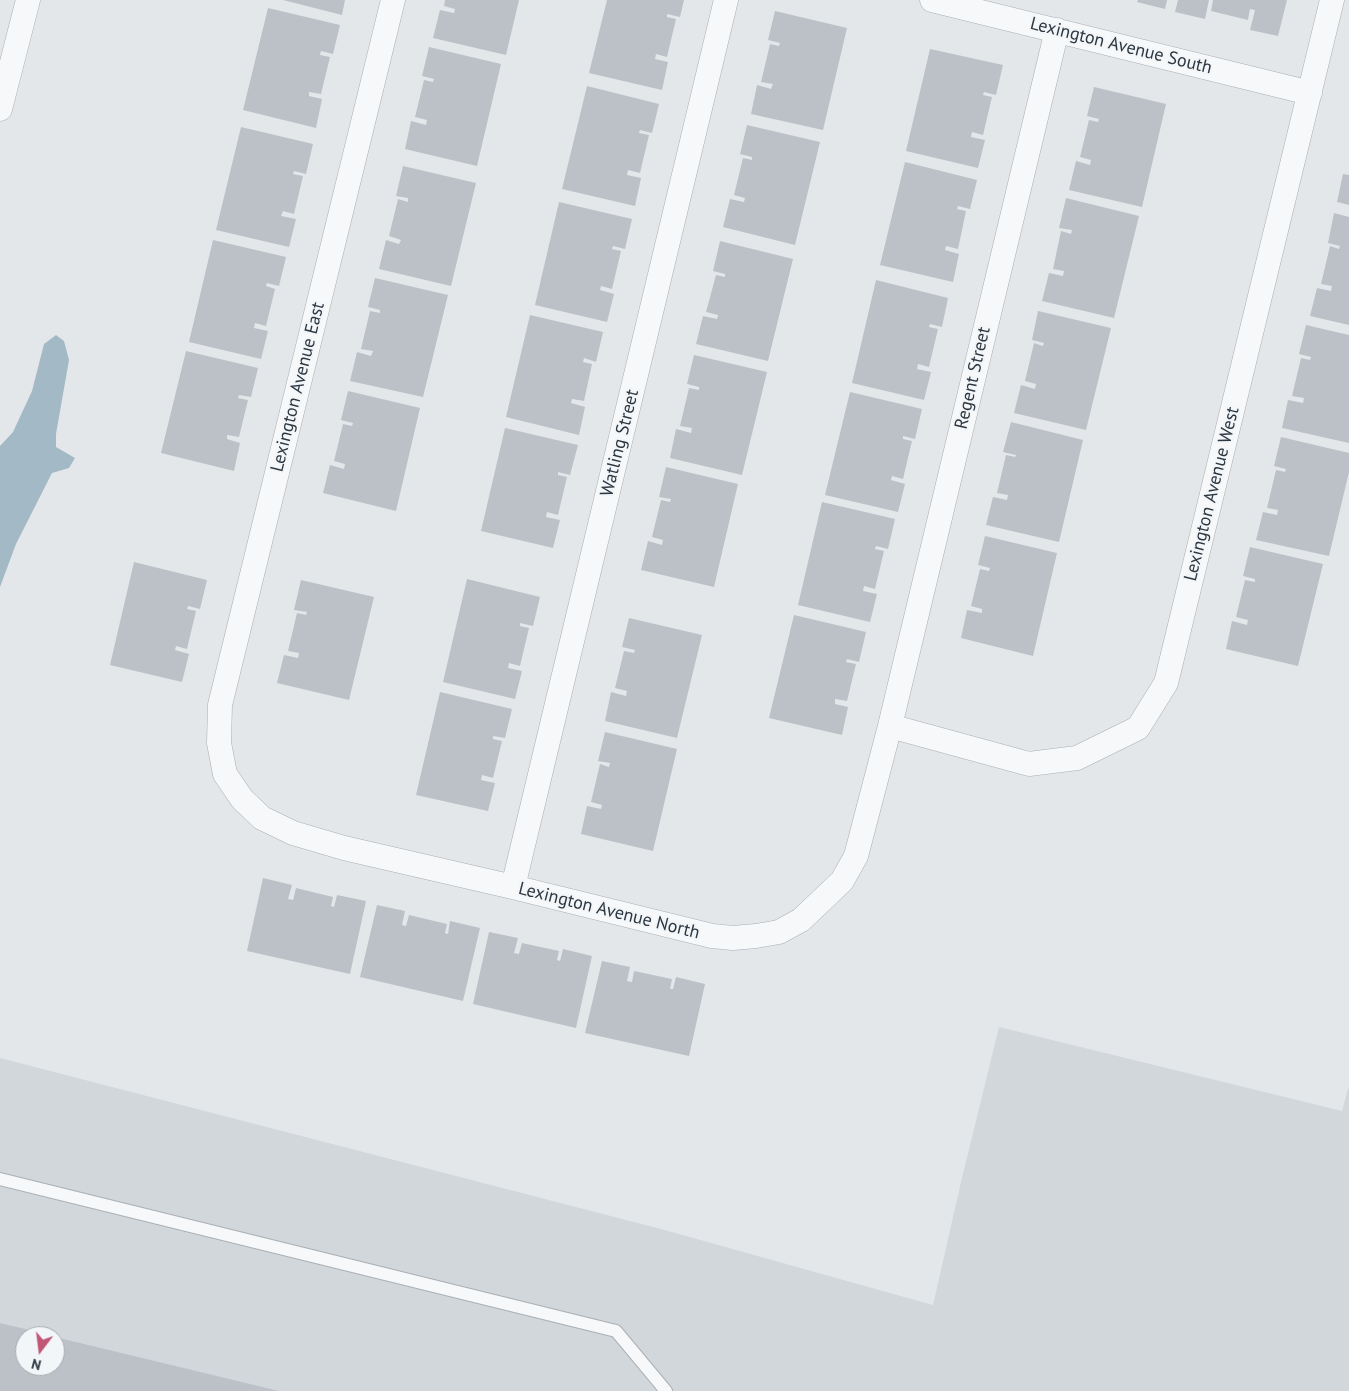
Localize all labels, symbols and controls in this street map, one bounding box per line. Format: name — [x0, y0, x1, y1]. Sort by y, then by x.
street label: Lexington Avenue South — [1028, 13, 1214, 79]
street label: Lexington Avenue East — [266, 300, 330, 474]
street label: Regent Street — [951, 325, 995, 431]
street label: Watling Street — [596, 387, 644, 499]
street label: Lexington Avenue West — [1180, 405, 1244, 583]
street label: Lexington Avenue North — [516, 878, 702, 944]
north arrow — [15, 1326, 65, 1376]
text: N — [30, 1355, 43, 1374]

